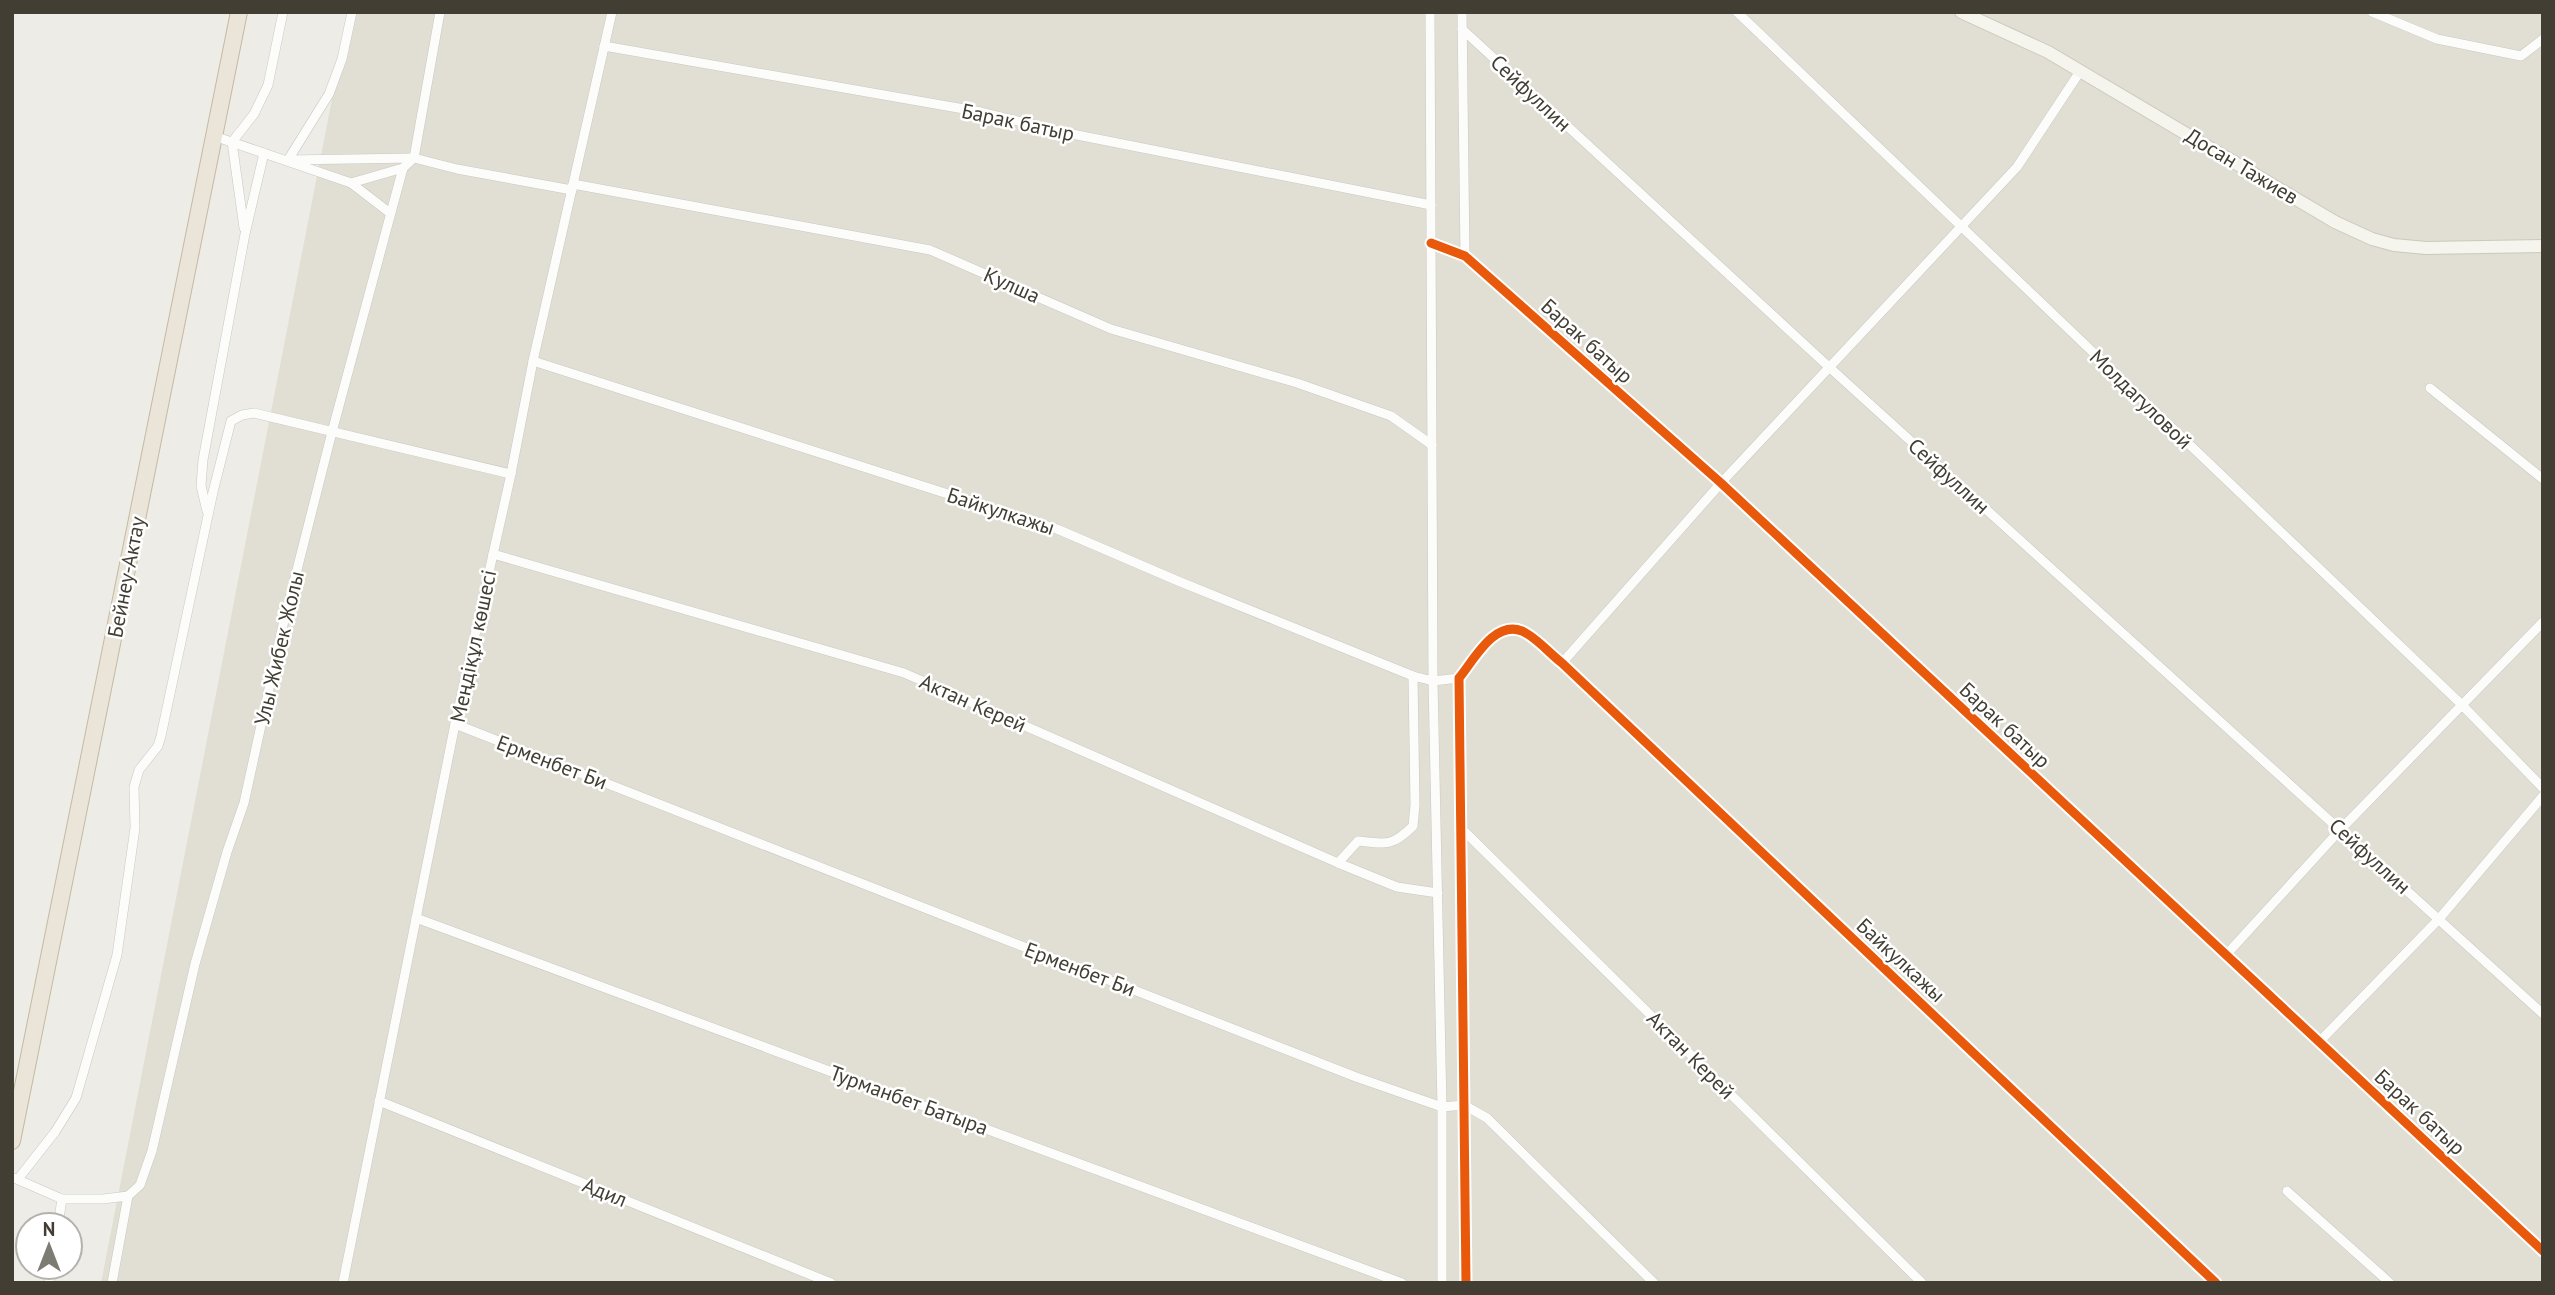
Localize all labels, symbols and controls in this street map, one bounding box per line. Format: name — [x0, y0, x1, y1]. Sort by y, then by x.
street label: Сейфуллин — [1485, 49, 1577, 137]
street label: Барак батыр — [959, 97, 1077, 147]
street label: Досан Тажиев — [2181, 122, 2303, 210]
street label: Кулша — [980, 261, 1044, 309]
street label: Барак батыр — [1535, 293, 1639, 389]
street label: Молдагуловой — [2084, 343, 2198, 455]
street label: Сейфуллин — [1902, 432, 1996, 520]
street label: Байкулкажы — [944, 481, 1058, 541]
street label: Бейнеу-Актау — [101, 514, 151, 640]
street label: Меңдіқұл көшесі — [444, 567, 502, 725]
street label: Улы Жибек Жолы — [248, 568, 310, 728]
street label: Актан Керей — [916, 668, 1030, 738]
street label: Барак батыр — [1954, 676, 2056, 774]
street label: Ерменбет Би — [493, 729, 611, 795]
street label: Сейфуллин — [2323, 812, 2417, 900]
street label: Байкулкажы — [1851, 912, 1951, 1008]
street label: Ерменбет Би — [1021, 936, 1139, 1002]
street label: Актан Керей — [1641, 1005, 1741, 1105]
street label: Турманбет Батыра — [826, 1059, 992, 1141]
street label: Барак батыр — [2369, 1063, 2471, 1161]
street label: Адил — [579, 1171, 631, 1213]
north arrow — [14, 1211, 84, 1281]
text: N — [43, 1217, 55, 1241]

